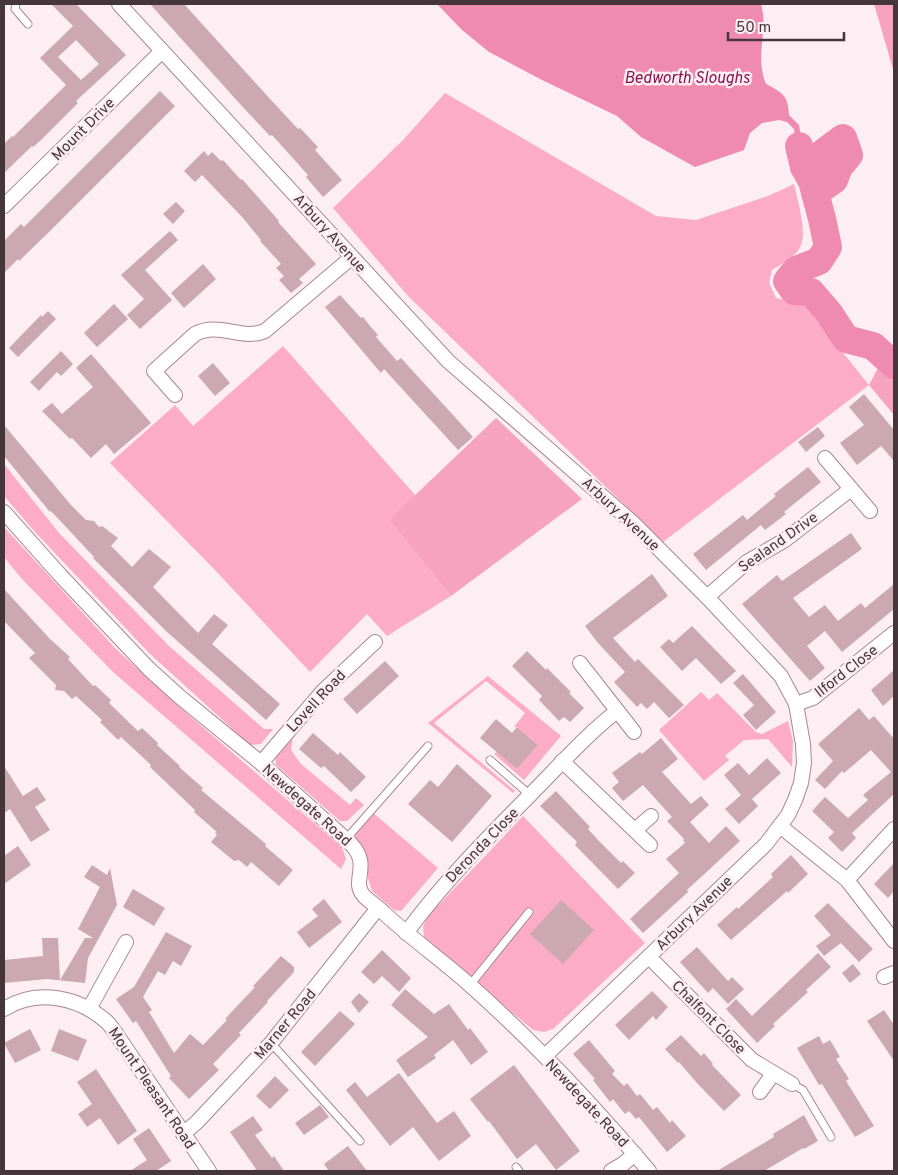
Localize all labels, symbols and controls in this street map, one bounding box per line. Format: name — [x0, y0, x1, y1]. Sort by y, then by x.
scale bar — [728, 10, 844, 42]
text: 50 m — [736, 19, 771, 38]
water label: Bedworth Sloughs — [624, 69, 751, 89]
street label: Mount Drive — [48, 94, 120, 166]
street label: Arbury Avenue — [288, 191, 369, 277]
street label: Arbury Avenue — [577, 474, 663, 556]
street label: Sealand Drive — [735, 509, 822, 578]
street label: Ilford Close — [811, 642, 882, 703]
street label: Lovell Road — [283, 667, 351, 737]
street label: Newdegate Road — [257, 761, 355, 851]
street label: Deronda Close — [442, 804, 524, 888]
street label: Arbury Avenue — [653, 873, 738, 956]
street label: Chalfont Close — [667, 977, 749, 1059]
street label: Marner Road — [251, 986, 321, 1064]
street label: Mount Pleasant Road — [103, 1024, 199, 1153]
street label: Newdegate Road — [540, 1056, 632, 1152]

